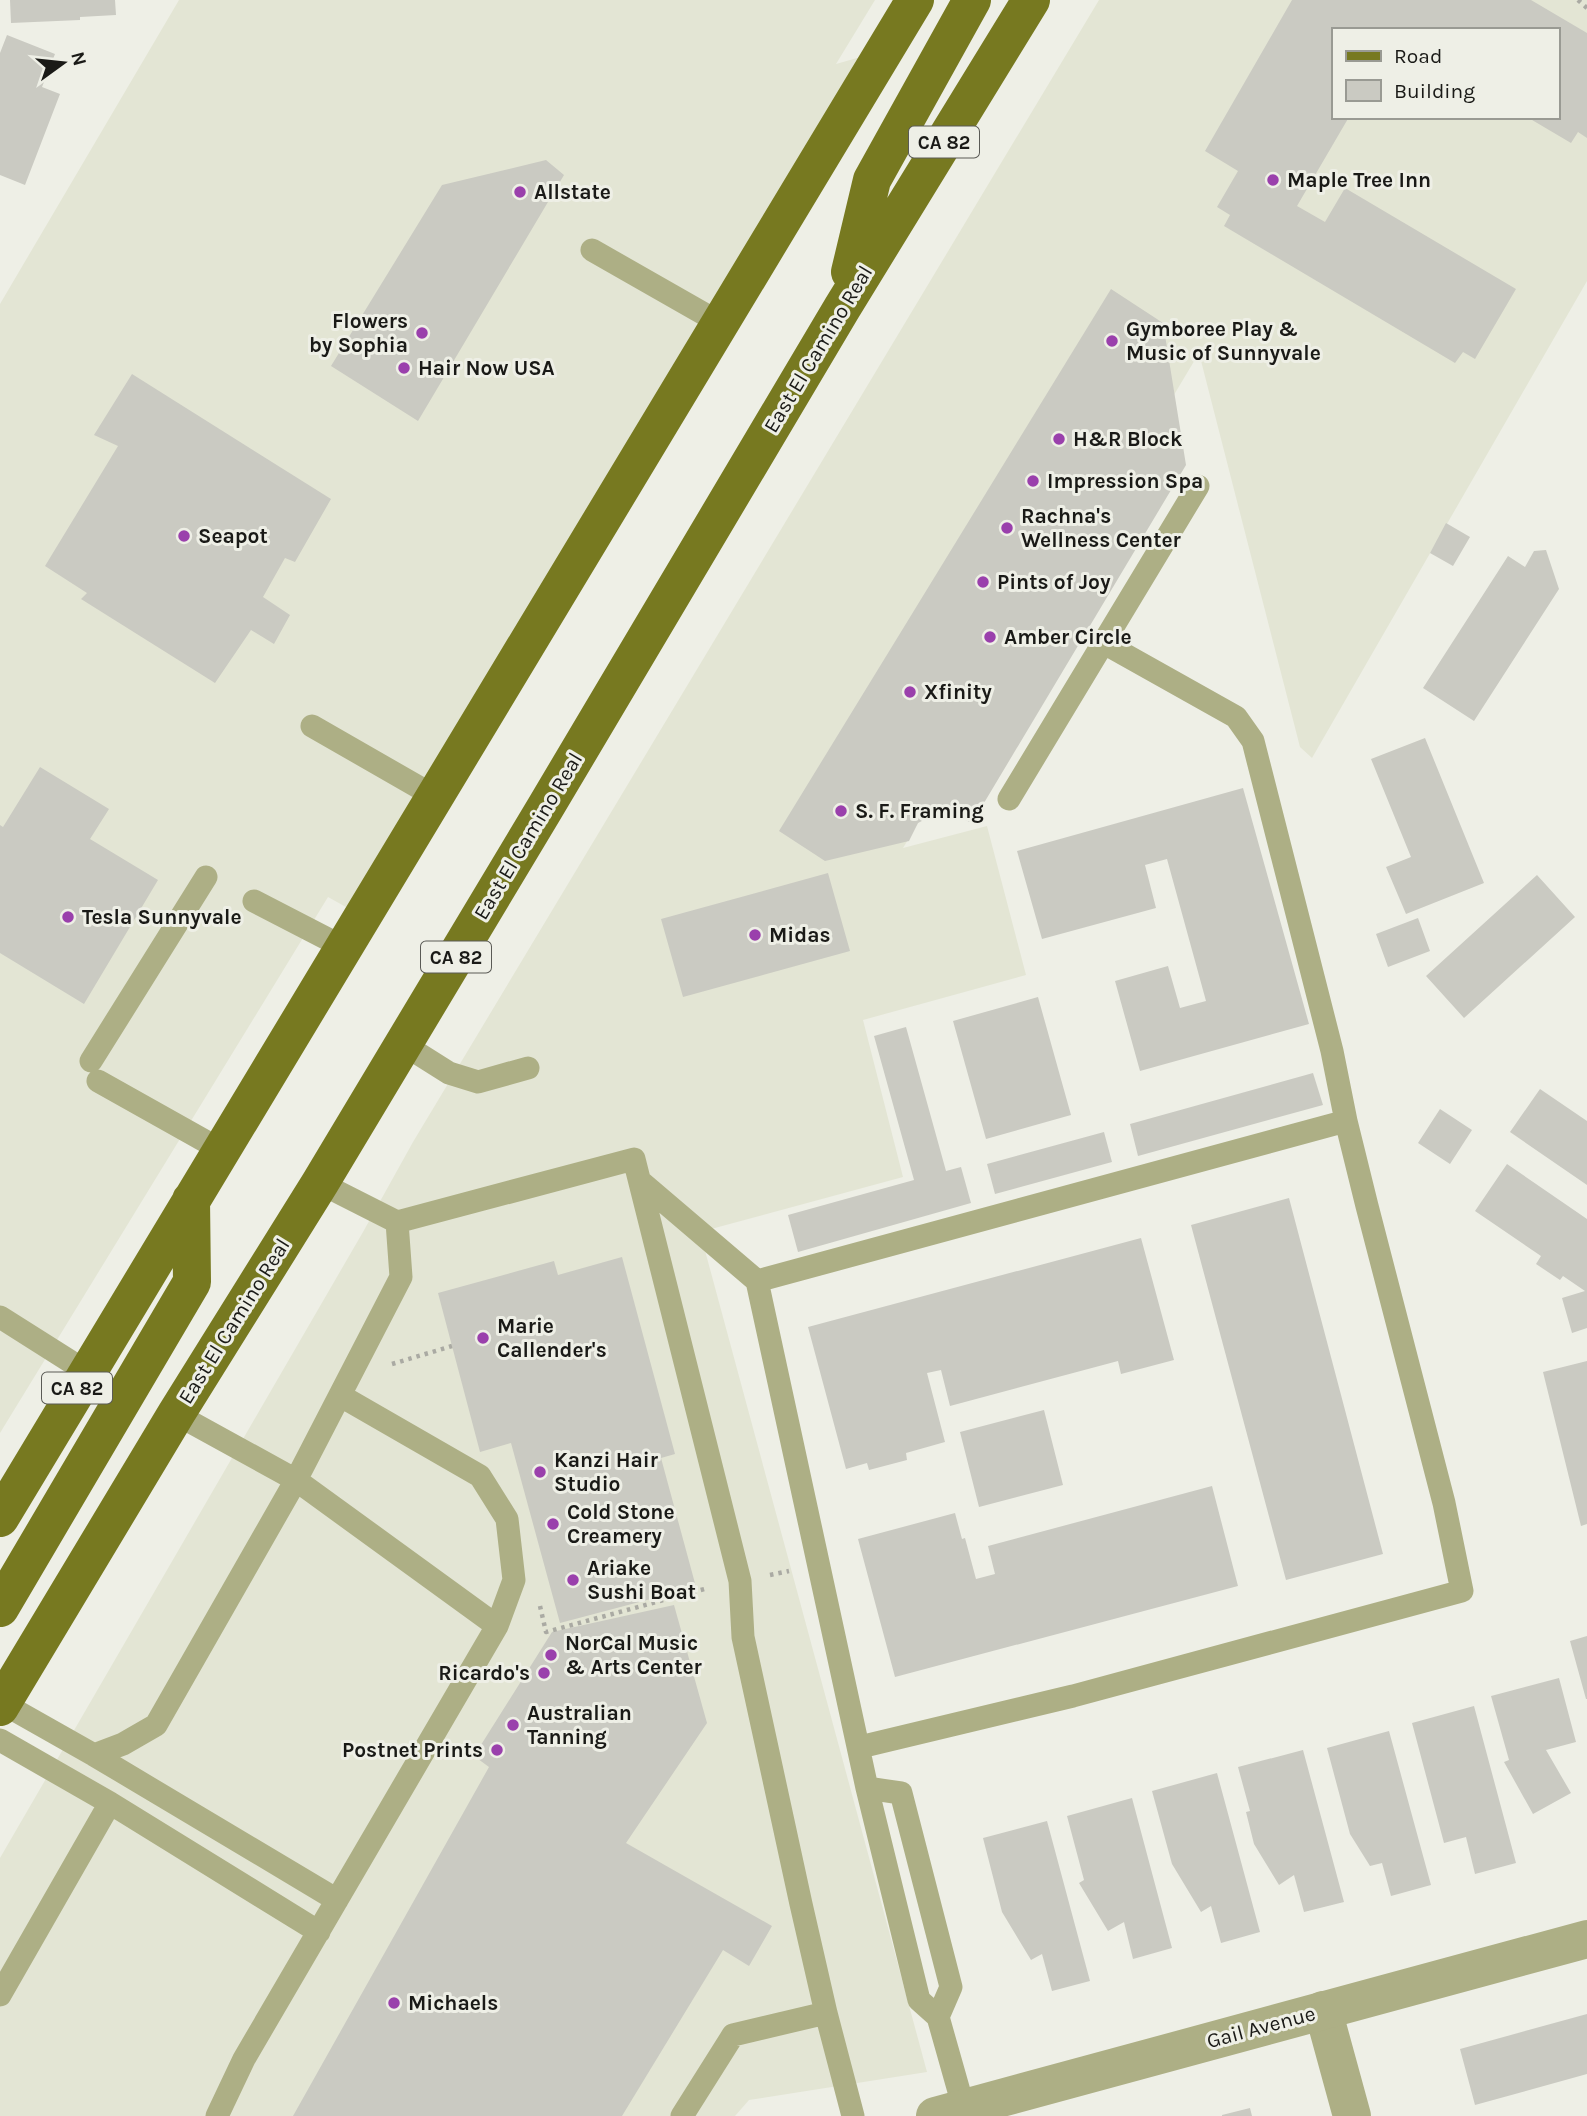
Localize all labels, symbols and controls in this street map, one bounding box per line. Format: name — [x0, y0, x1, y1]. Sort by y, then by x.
north arrow — [28, 28, 98, 98]
legend — [1332, 28, 1559, 119]
text: Road — [1394, 44, 1442, 68]
text: N — [66, 49, 91, 68]
text: Building — [1394, 79, 1475, 103]
road number: CA 82 — [909, 126, 979, 158]
place label: Maple Tree Inn — [1287, 168, 1431, 192]
marker: Maple Tree Inn — [1265, 172, 1281, 188]
place label: Allstate — [534, 180, 611, 204]
marker: Allstate — [512, 184, 528, 200]
street label: East El Camino Real — [759, 261, 877, 437]
place label: Flowers by Sophia — [309, 309, 408, 357]
place label: Gymboree Play & Music of Sunnyvale — [1126, 317, 1321, 365]
marker: Flowers by Sophia — [414, 325, 430, 341]
marker: Gymboree Play & Music of Sunnyvale — [1104, 333, 1120, 349]
place label: Hair Now USA — [418, 356, 555, 380]
marker: Hair Now USA — [396, 360, 412, 376]
place label: H&R Block — [1073, 427, 1183, 451]
marker: H&R Block — [1051, 431, 1067, 447]
place label: Impression Spa — [1047, 469, 1203, 493]
marker: Impression Spa — [1025, 473, 1041, 489]
place label: Rachna's Wellness Center — [1021, 504, 1182, 552]
marker: Rachna's Wellness Center — [999, 520, 1015, 536]
place label: Seapot — [198, 524, 268, 548]
marker: Seapot — [176, 528, 192, 544]
place label: Pints of Joy — [997, 570, 1111, 594]
marker: Pints of Joy — [975, 574, 991, 590]
place label: Amber Circle — [1004, 625, 1132, 649]
marker: Amber Circle — [982, 629, 998, 645]
place label: Xfinity — [924, 680, 992, 704]
marker: Xfinity — [902, 684, 918, 700]
street label: East El Camino Real — [469, 748, 587, 924]
place label: S. F. Framing — [855, 799, 984, 823]
marker: S. F. Framing — [833, 803, 849, 819]
place label: Tesla Sunnyvale — [82, 905, 242, 929]
marker: Tesla Sunnyvale — [60, 909, 76, 925]
place label: Midas — [769, 923, 831, 947]
marker: Midas — [747, 927, 763, 943]
road number: CA 82 — [421, 942, 491, 973]
street label: East El Camino Real — [173, 1234, 295, 1408]
place label: Marie Callender's — [497, 1314, 607, 1362]
marker: Marie Callender's — [475, 1330, 491, 1346]
road number: CA 82 — [42, 1372, 112, 1404]
place label: Kanzi Hair Studio — [554, 1448, 659, 1496]
marker: Kanzi Hair Studio — [532, 1464, 548, 1480]
place label: Cold Stone Creamery — [567, 1500, 675, 1548]
marker: Cold Stone Creamery — [545, 1516, 561, 1532]
place label: Ariake Sushi Boat — [587, 1556, 696, 1604]
marker: Ariake Sushi Boat — [565, 1572, 581, 1588]
place label: NorCal Music & Arts Center — [565, 1631, 703, 1679]
marker: NorCal Music & Arts Center — [543, 1647, 559, 1663]
place label: Ricardo's — [438, 1661, 530, 1685]
marker: Ricardo's — [536, 1665, 552, 1681]
place label: Australian Tanning — [527, 1701, 632, 1749]
marker: Australian Tanning — [505, 1717, 521, 1733]
place label: Postnet Prints — [342, 1738, 483, 1762]
marker: Postnet Prints — [489, 1742, 505, 1758]
place label: Michaels — [408, 1991, 498, 2015]
marker: Michaels — [386, 1995, 402, 2011]
street label: Gail Avenue — [1204, 2001, 1318, 2053]

